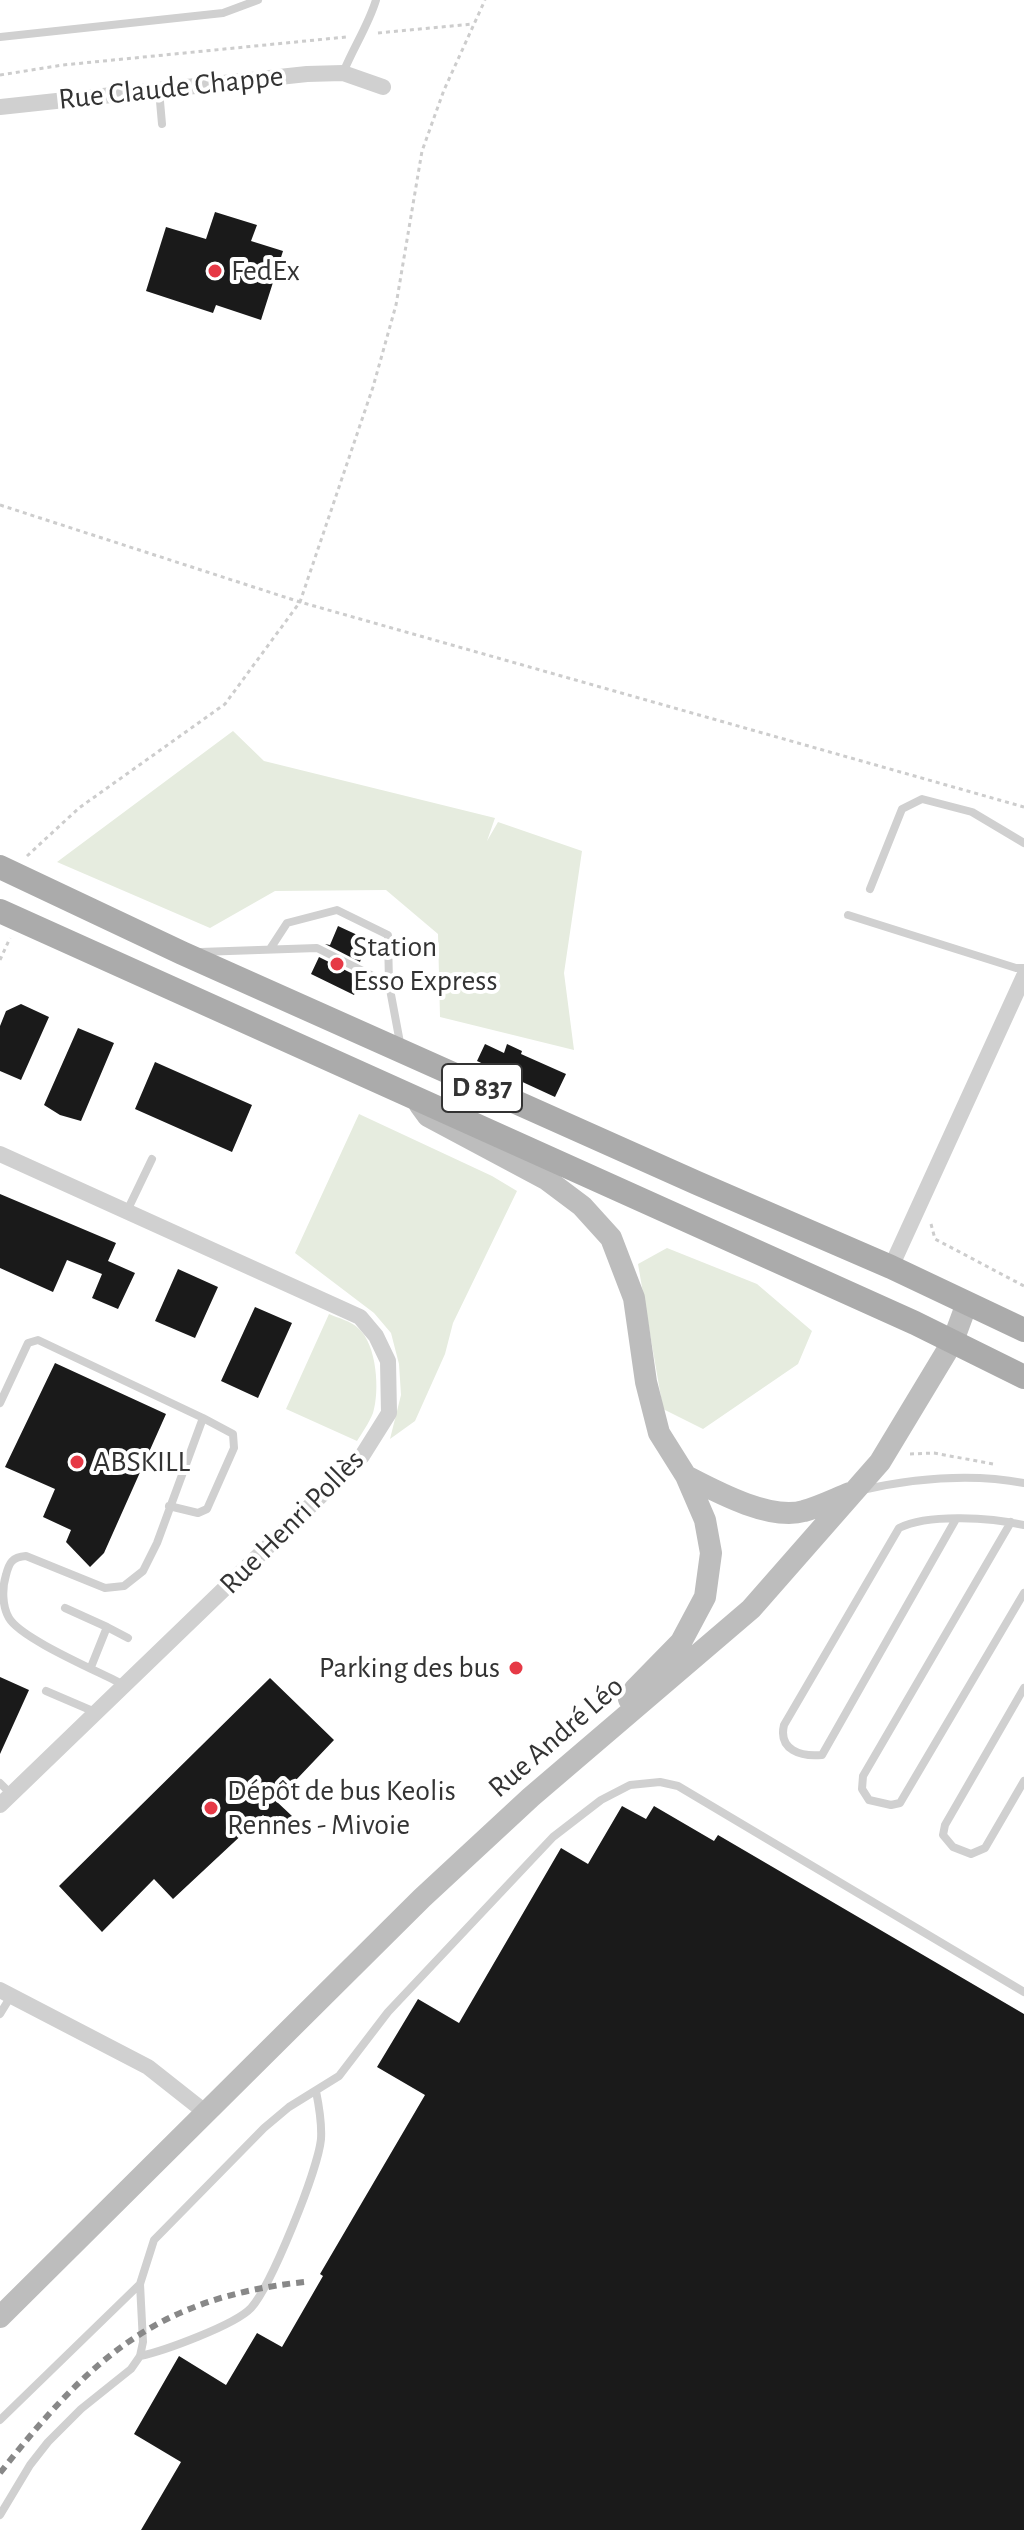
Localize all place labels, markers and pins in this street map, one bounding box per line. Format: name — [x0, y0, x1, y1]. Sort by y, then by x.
place label: FedEx — [231, 253, 300, 289]
marker: FedEx — [206, 262, 224, 280]
place label: Station Esso Express — [353, 929, 498, 1000]
marker: Station Esso Express — [328, 955, 346, 973]
place label: ABSKILL — [93, 1444, 190, 1480]
marker: ABSKILL — [68, 1453, 86, 1471]
place label: Parking des bus — [319, 1650, 500, 1686]
marker: Parking des bus — [507, 1659, 525, 1677]
place label: Dépôt de bus Keolis Rennes - Mivoie — [227, 1773, 456, 1844]
marker: Dépôt de bus Keolis Rennes - Mivoie — [202, 1799, 220, 1817]

